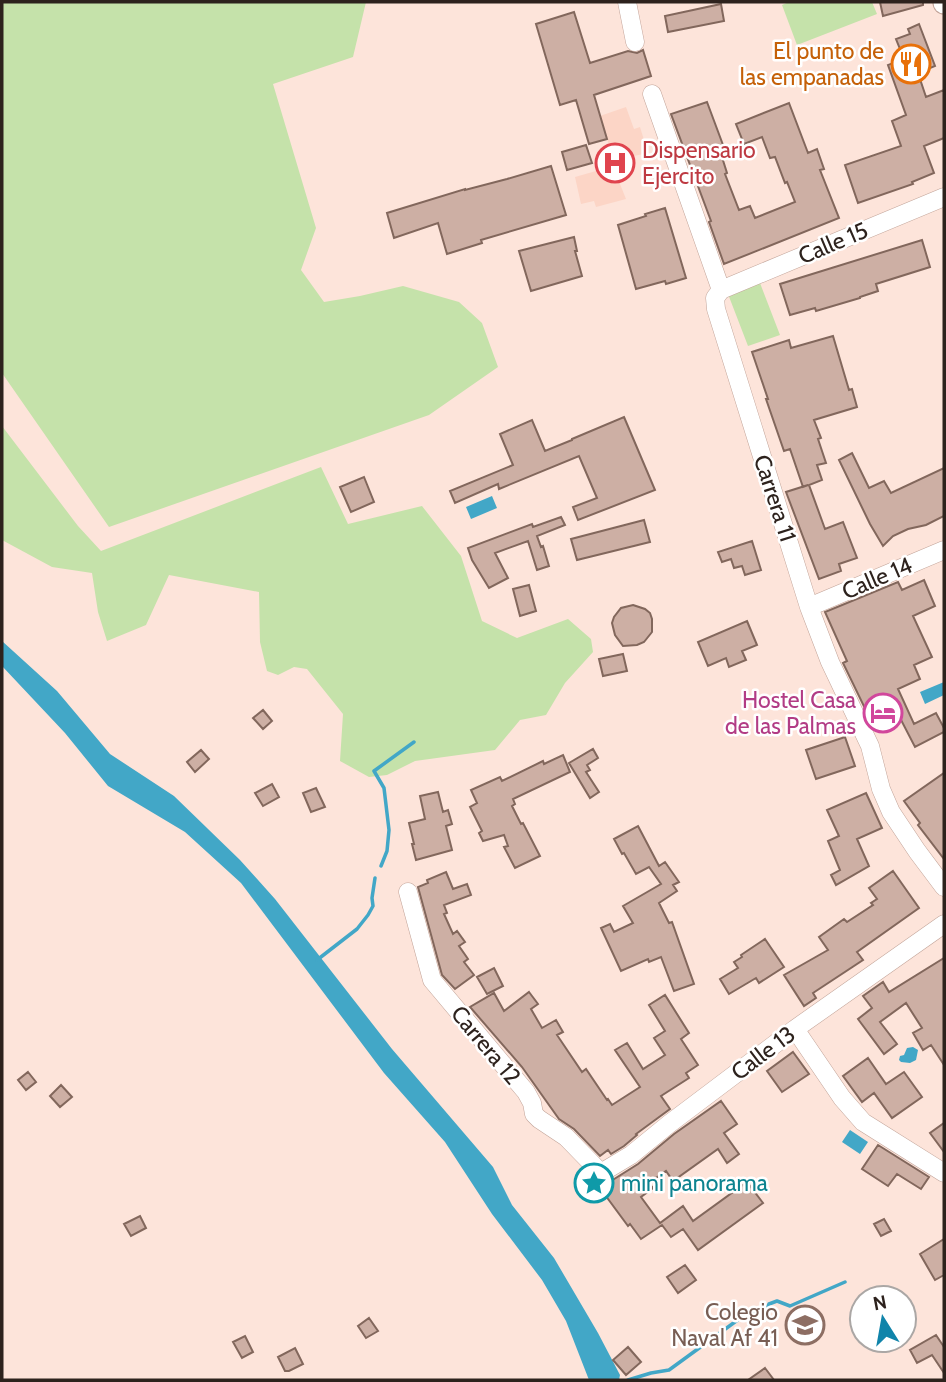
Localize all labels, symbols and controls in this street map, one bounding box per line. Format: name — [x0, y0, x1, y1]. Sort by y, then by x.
place label: El punto de las empanadas — [740, 37, 884, 91]
restaurant icon: El punto de las empanadas — [890, 43, 932, 85]
place label: Dispensario Ejercito — [642, 136, 756, 190]
hospital icon: Dispensario Ejercito — [594, 142, 636, 184]
street label: Calle 15 — [794, 216, 872, 270]
street label: Carrera 11 — [748, 451, 802, 545]
street label: Calle 14 — [838, 551, 916, 605]
place label: Hostel Casa de las Palmas — [725, 686, 856, 740]
hotel icon: Hostel Casa de las Palmas — [862, 692, 904, 734]
street label: Carrera 12 — [445, 1000, 527, 1090]
street label: Calle 13 — [725, 1020, 801, 1086]
place icon: mini panorama — [573, 1162, 615, 1204]
place label: mini panorama — [621, 1169, 768, 1197]
north arrow — [848, 1284, 918, 1354]
text: N — [871, 1290, 889, 1315]
place label: Colegio Naval Af 41 — [671, 1298, 778, 1352]
school or university icon: Colegio Naval Af 41 — [784, 1304, 826, 1346]

